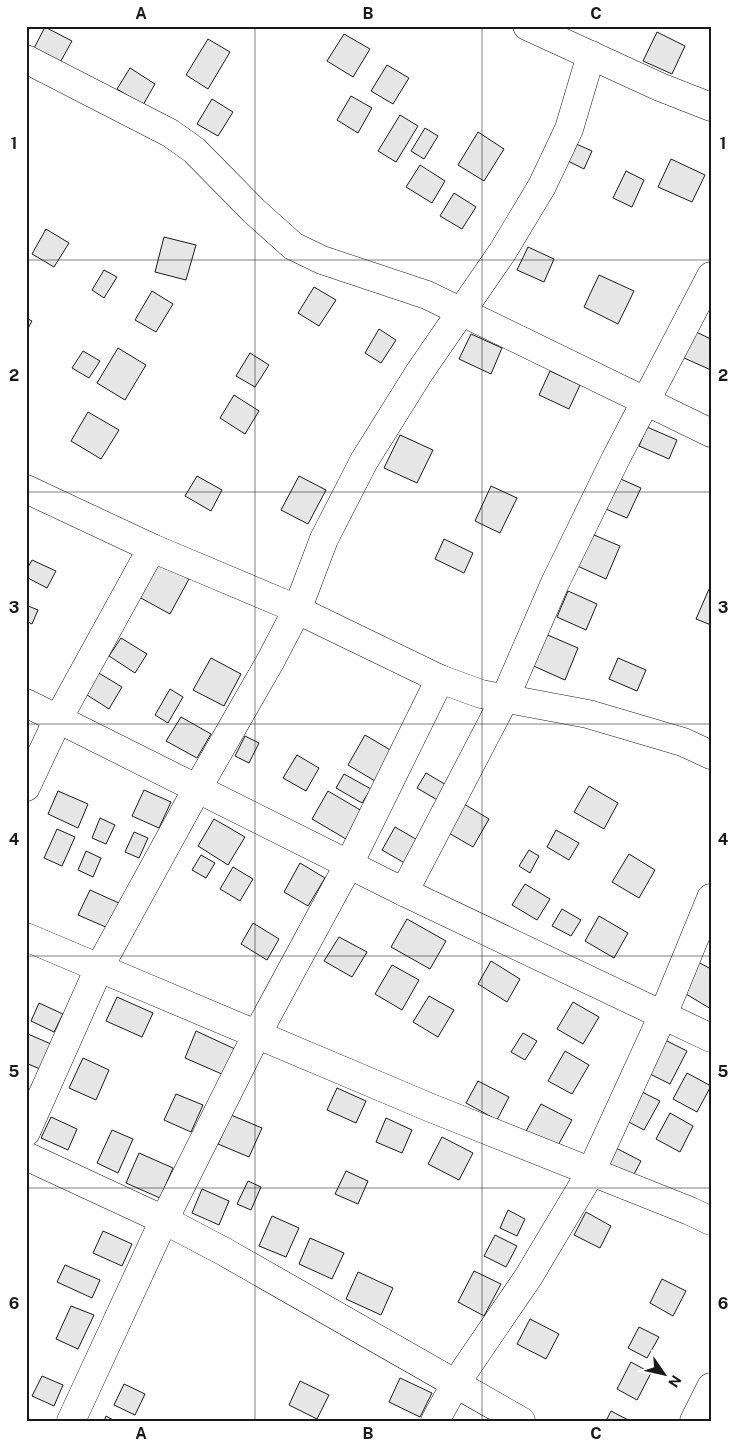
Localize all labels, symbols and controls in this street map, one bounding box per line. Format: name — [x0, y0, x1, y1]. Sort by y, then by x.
text: A — [135, 4, 147, 23]
text: B — [363, 4, 374, 23]
text: C — [590, 4, 602, 23]
text: 1 — [11, 134, 17, 153]
text: 1 — [720, 134, 726, 153]
text: 2 — [9, 366, 19, 385]
text: 2 — [718, 366, 728, 385]
text: 3 — [9, 598, 19, 617]
text: 3 — [718, 598, 728, 617]
text: 4 — [9, 830, 20, 849]
text: 4 — [718, 830, 729, 849]
text: 5 — [9, 1062, 20, 1081]
text: 5 — [718, 1062, 729, 1081]
text: 6 — [9, 1294, 19, 1313]
text: 6 — [718, 1294, 728, 1313]
north arrow — [640, 1350, 690, 1400]
text: N — [665, 1372, 684, 1390]
text: A — [135, 1424, 147, 1443]
text: B — [363, 1424, 374, 1443]
text: C — [590, 1424, 602, 1443]

